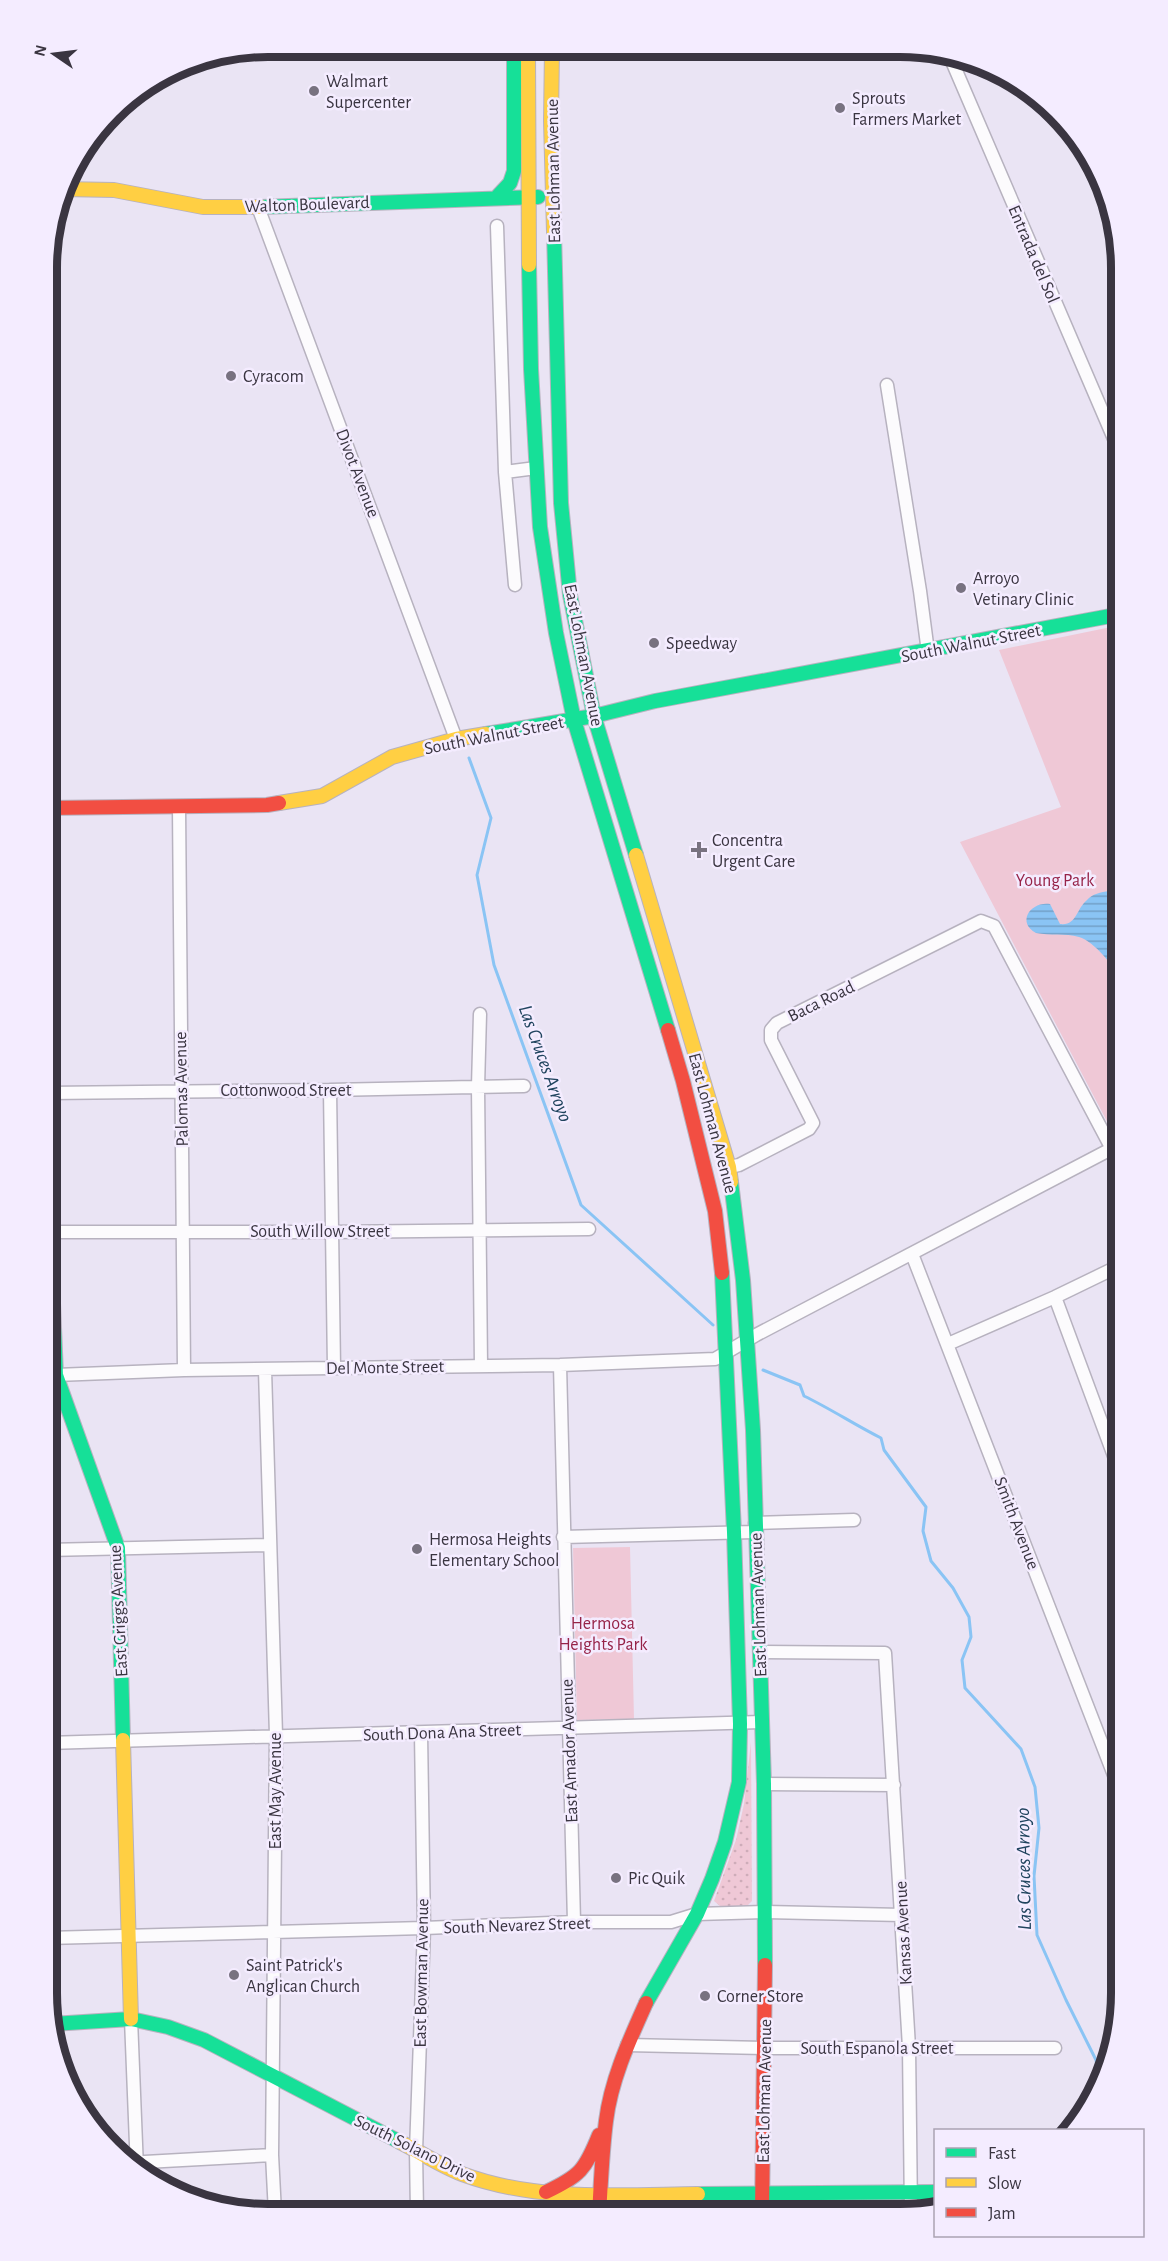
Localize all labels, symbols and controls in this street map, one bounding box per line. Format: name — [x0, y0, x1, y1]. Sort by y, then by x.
north arrow — [24, 24, 84, 84]
text: N — [31, 43, 50, 58]
place label: Walmart Supercenter — [326, 73, 411, 112]
marker: Walmart Supercenter — [307, 84, 321, 98]
place label: Sprouts Farmers Market — [852, 90, 962, 129]
street label: East Lohman Avenue — [544, 99, 564, 243]
marker: Sprouts Farmers Market — [833, 101, 847, 115]
street label: Walton Boulevard — [244, 194, 370, 216]
street label: Entrada del Sol — [1004, 203, 1062, 306]
place label: Cyracom — [243, 368, 304, 386]
marker: Cyracom — [224, 369, 238, 383]
street label: Divot Avenue — [332, 427, 382, 520]
place label: Arroyo Vetinary Clinic — [973, 570, 1074, 609]
marker: Arroyo Vetinary Clinic — [954, 581, 968, 595]
street label: East Lohman Avenue — [560, 583, 606, 728]
street label: South Walnut Street — [900, 622, 1043, 666]
place label: Speedway — [666, 635, 737, 653]
marker: Speedway — [647, 636, 661, 650]
street label: South Walnut Street — [423, 714, 566, 758]
place label: Concentra Urgent Care — [712, 832, 795, 871]
marker: Concentra Urgent Care — [690, 841, 708, 859]
park label: Young Park — [1016, 872, 1095, 890]
street label: Baca Road — [785, 978, 858, 1026]
water label: Las Cruces Arroyo — [515, 1002, 575, 1125]
street label: Palomas Avenue — [172, 1031, 192, 1147]
street label: East Lohman Avenue — [685, 1051, 739, 1195]
street label: Cottonwood Street — [221, 1082, 352, 1100]
street label: South Willow Street — [250, 1223, 390, 1241]
street label: Del Monte Street — [326, 1358, 445, 1378]
street label: Smith Avenue — [990, 1475, 1042, 1572]
place label: Hermosa Heights Elementary School — [429, 1531, 560, 1570]
street label: East Lohman Avenue — [747, 1532, 771, 1678]
marker: Hermosa Heights Elementary School — [410, 1542, 424, 1556]
street label: East Griggs Avenue — [107, 1544, 131, 1677]
park label: Hermosa Heights Park — [558, 1615, 648, 1654]
street label: East Amador Avenue — [558, 1679, 582, 1823]
street label: South Dona Ana Street — [363, 1721, 522, 1745]
street label: East May Avenue — [267, 1732, 285, 1850]
water label: Las Cruces Arroyo — [1013, 1807, 1035, 1931]
place label: Pic Quik — [628, 1870, 686, 1888]
marker: Pic Quik — [609, 1871, 623, 1885]
street label: Kansas Avenue — [892, 1880, 916, 1985]
street label: East Bowman Avenue — [412, 1898, 432, 2048]
street label: South Nevarez Street — [443, 1914, 591, 1938]
place label: Saint Patrick's Anglican Church — [246, 1957, 360, 1996]
marker: Saint Patrick's Anglican Church — [227, 1968, 241, 1982]
place label: Corner Store — [717, 1988, 804, 2006]
marker: Corner Store — [698, 1989, 712, 2003]
street label: East Lohman Avenue — [755, 2019, 775, 2163]
street label: South Espanola Street — [800, 2040, 954, 2058]
street label: South Solano Drive — [351, 2112, 478, 2186]
legend — [934, 2129, 1144, 2237]
text: Fast — [988, 2145, 1016, 2163]
text: Slow — [988, 2175, 1021, 2193]
text: Jam — [988, 2205, 1016, 2223]

